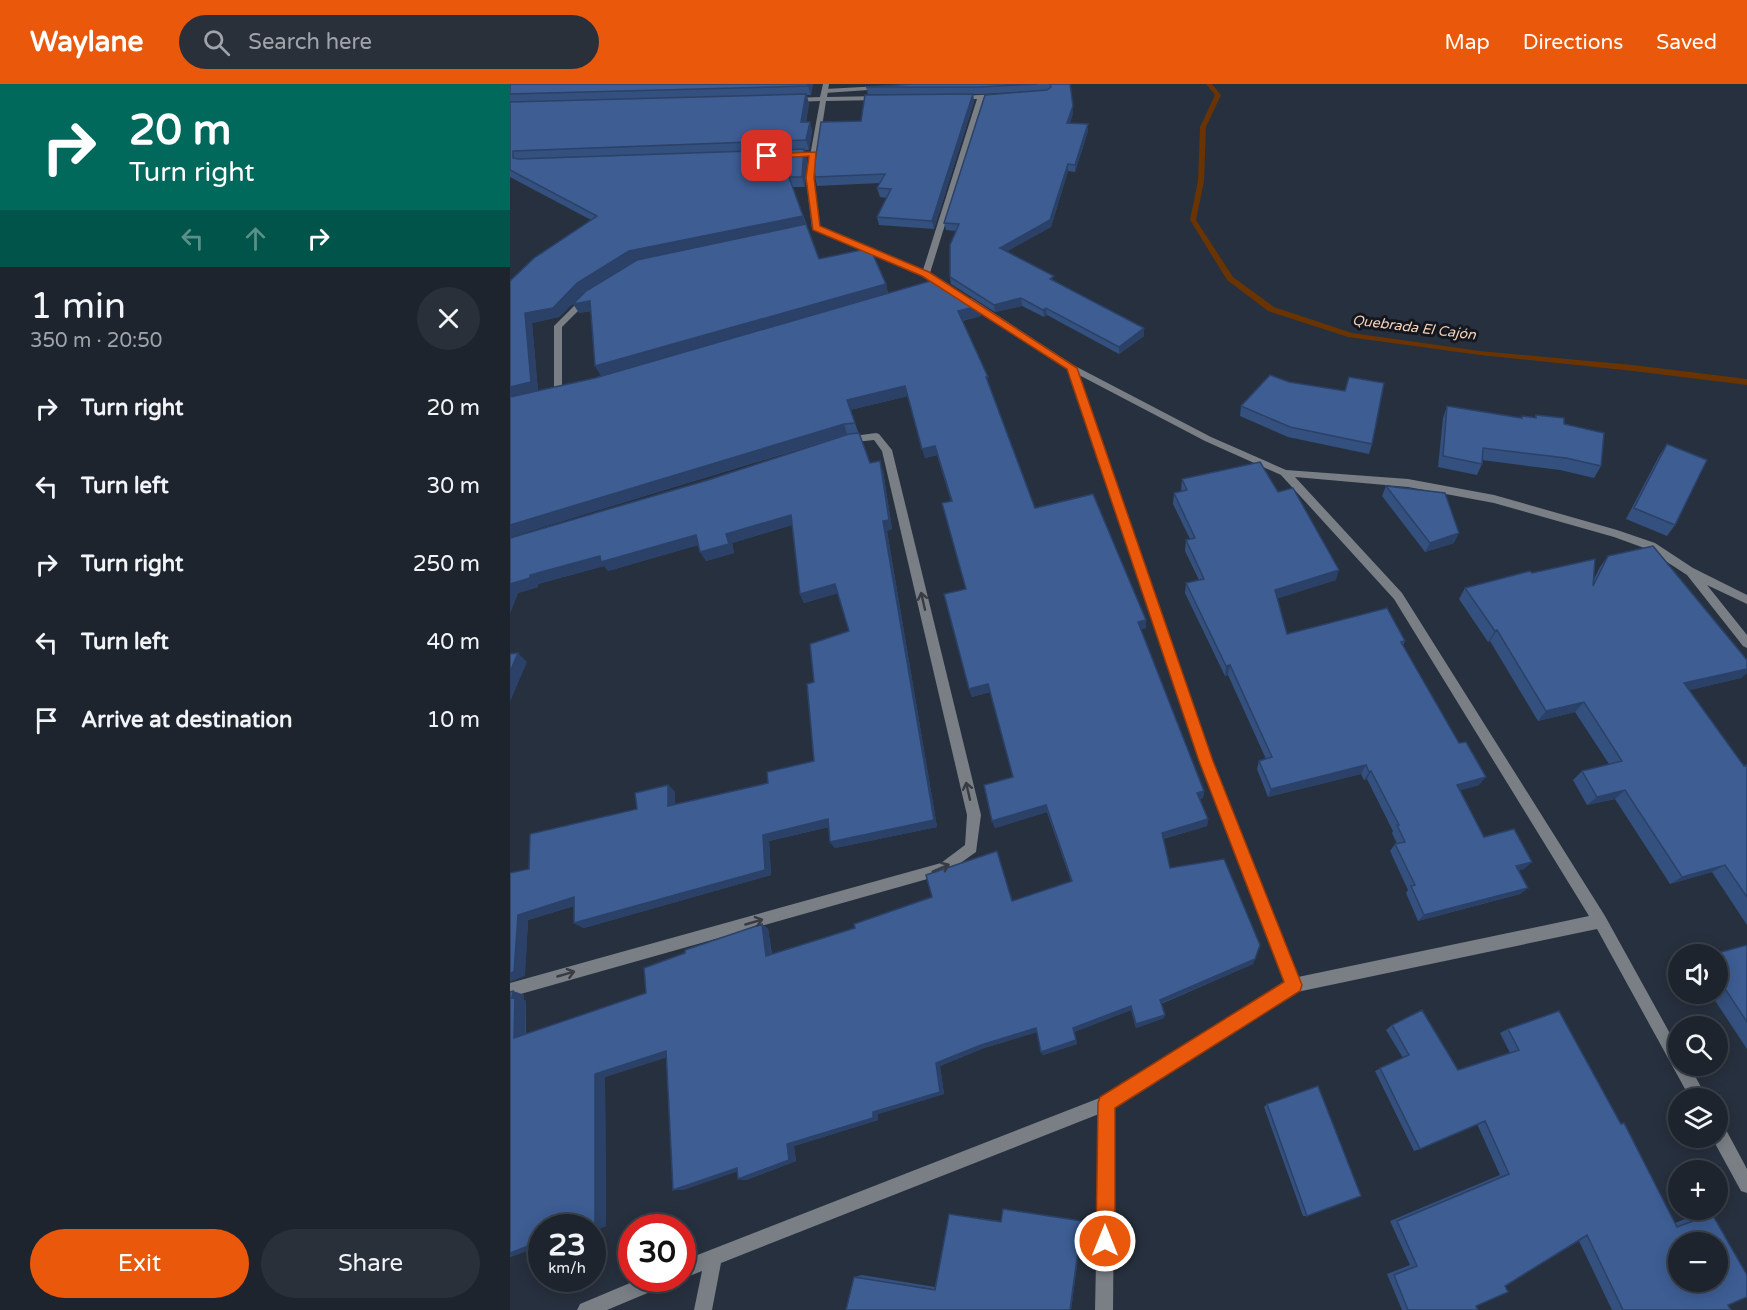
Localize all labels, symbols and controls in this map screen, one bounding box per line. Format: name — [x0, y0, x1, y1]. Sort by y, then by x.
search box — [179, 15, 599, 69]
text: Waylane — [30, 25, 143, 59]
icon: search — [200, 26, 233, 59]
text: Search here — [248, 29, 372, 55]
text: Map — [1444, 30, 1490, 55]
text: Directions — [1523, 30, 1623, 55]
text: Saved — [1656, 30, 1717, 55]
text: 20 m — [129, 105, 231, 156]
icon: right — [30, 108, 108, 186]
pin — [741, 130, 792, 181]
icon: arrive — [750, 139, 783, 172]
text: Turn right — [129, 156, 255, 189]
icon: left — [176, 222, 209, 255]
icon: ahead — [239, 222, 272, 255]
icon: right — [302, 222, 335, 255]
text: 1 min — [30, 285, 126, 328]
button: close — [417, 287, 480, 350]
water label: Quebrada El Cajón — [1351, 311, 1477, 344]
text: 350 m · 20:50 — [30, 329, 162, 353]
icon: right — [30, 392, 63, 425]
text: Turn right — [81, 395, 183, 421]
text: 20 m — [426, 395, 480, 421]
icon: left — [30, 470, 63, 503]
text: Turn left — [81, 473, 169, 499]
text: 30 m — [426, 473, 480, 499]
icon: right — [30, 548, 63, 581]
text: Turn right — [81, 551, 183, 577]
text: 250 m — [413, 551, 480, 577]
one-way arrow — [917, 592, 929, 611]
icon: left — [30, 626, 63, 659]
text: Turn left — [81, 629, 169, 655]
text: 40 m — [426, 629, 480, 655]
icon: arrive — [30, 704, 63, 737]
text: Arrive at destination — [81, 707, 292, 733]
text: 10 m — [426, 707, 480, 733]
one-way arrow — [962, 781, 974, 800]
one-way arrow — [932, 862, 950, 873]
one-way arrow — [744, 916, 763, 927]
map controls — [1668, 944, 1728, 1292]
button: sound — [1668, 944, 1728, 1004]
one-way arrow — [556, 968, 575, 980]
button: search — [1668, 1016, 1728, 1076]
button: layers — [1668, 1088, 1728, 1148]
button: + — [1668, 1160, 1728, 1220]
position arrow — [1073, 1209, 1137, 1273]
speed limit sign: 30 — [618, 1214, 696, 1292]
text: 23 — [548, 1227, 586, 1264]
button: Exit — [30, 1229, 249, 1298]
button: Share — [261, 1229, 480, 1298]
button: − — [1668, 1232, 1728, 1292]
text: km/h — [548, 1259, 586, 1277]

